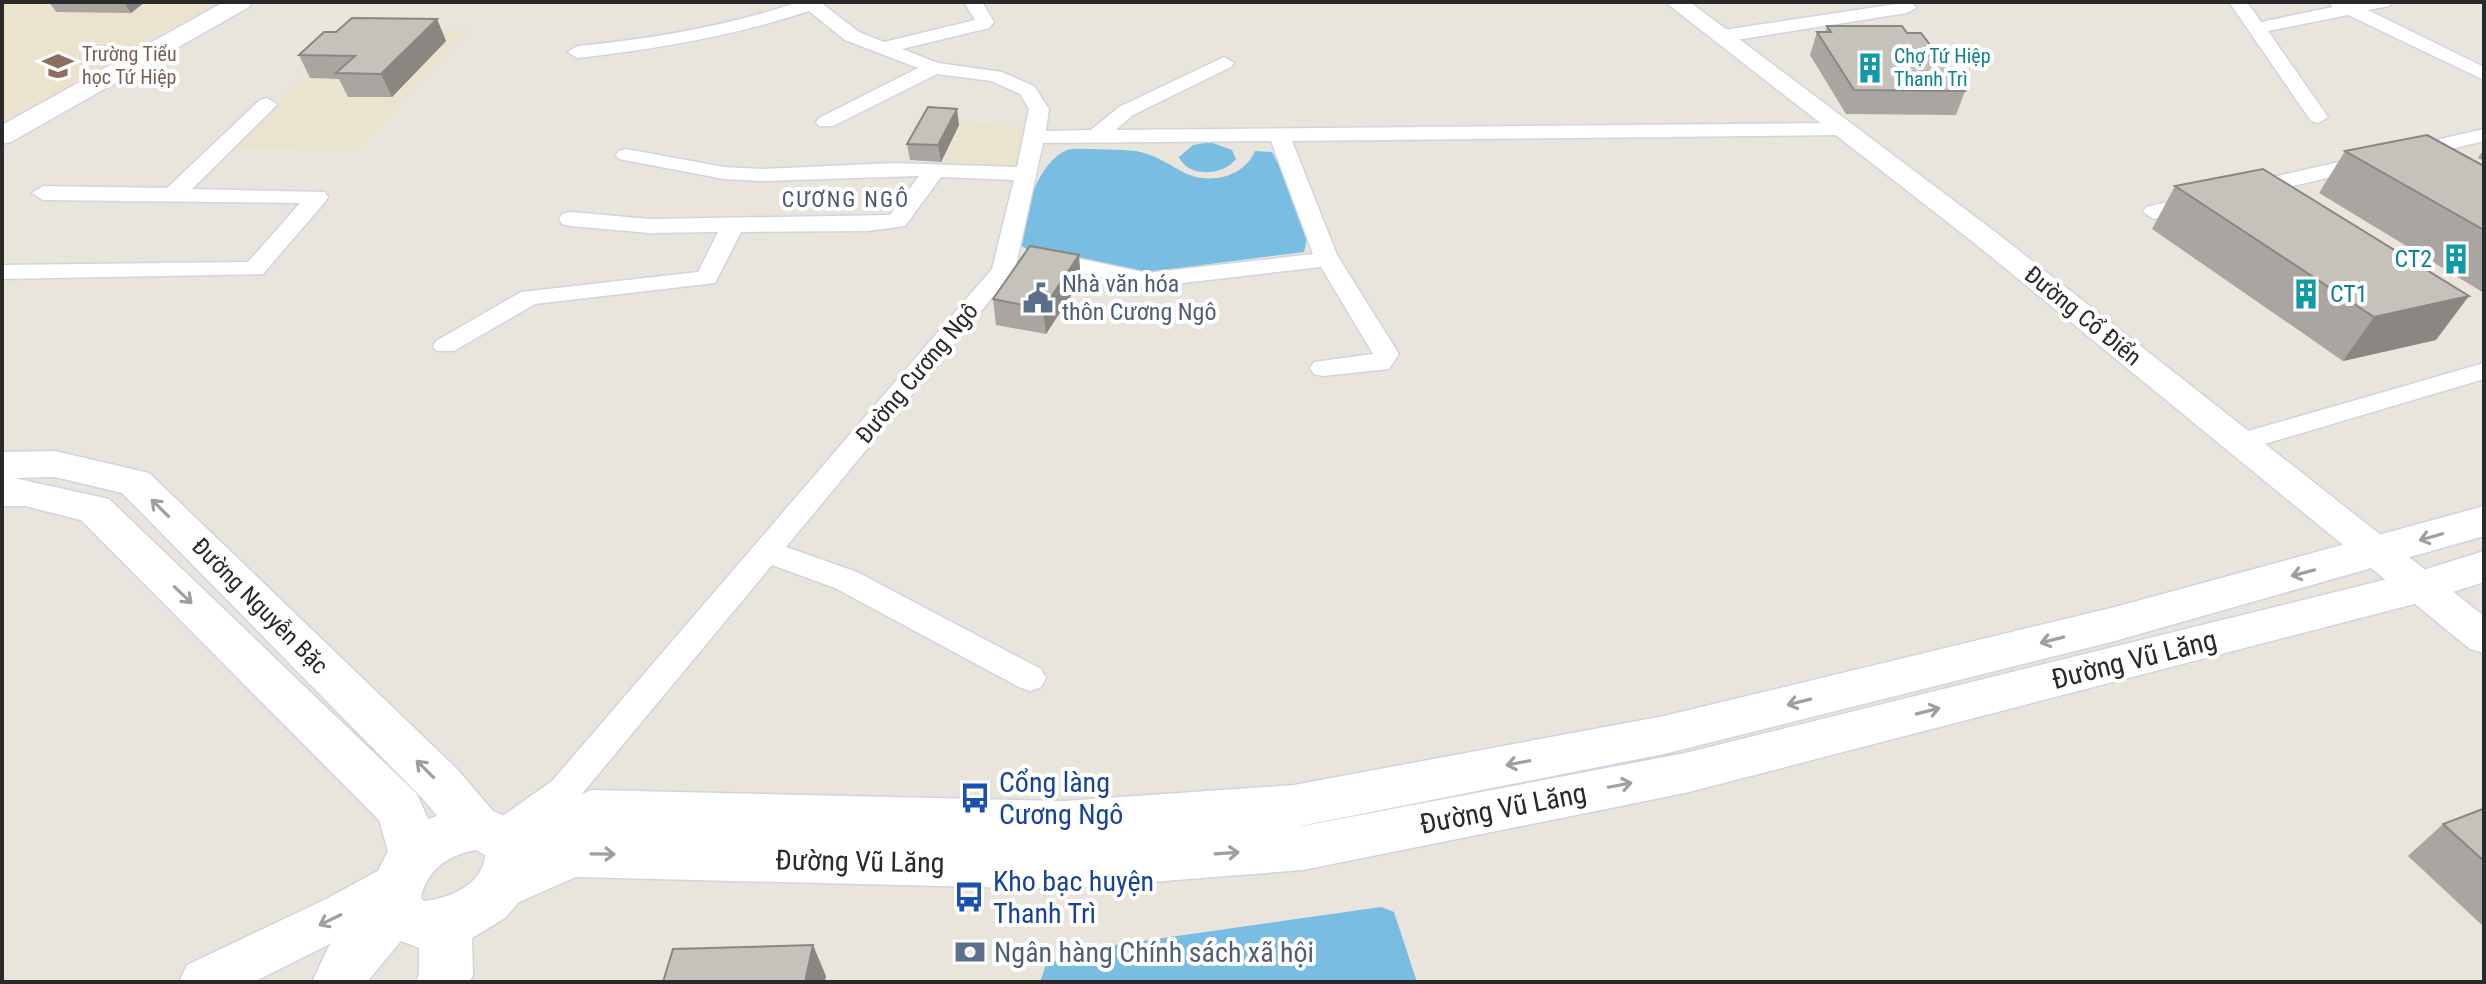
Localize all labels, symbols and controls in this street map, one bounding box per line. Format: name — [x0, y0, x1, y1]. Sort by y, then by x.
place label: Trường Tiểu học Tứ Hiệp — [82, 42, 177, 89]
place label: Chợ Tứ Hiệp Thanh Trì — [1894, 44, 1991, 91]
school or university icon: Trường Tiểu học Tứ Hiệp — [41, 49, 75, 83]
building icon: Chợ Tứ Hiệp Thanh Trì — [1853, 51, 1887, 85]
district label: CƯƠNG NGÔ — [782, 186, 910, 212]
building icon: CT2 — [2439, 242, 2473, 276]
place label: CT2 — [2394, 245, 2432, 273]
street label: Đường Cổ Điển — [2019, 260, 2147, 372]
place label: Nhà văn hóa thôn Cương Ngô — [1062, 270, 1216, 326]
building icon: CT1 — [2289, 277, 2323, 311]
place label: CT1 — [2330, 280, 2368, 308]
public building icon: Nhà văn hóa thôn Cương Ngô — [1021, 281, 1055, 315]
street label: Đường Cương Ngô — [850, 297, 984, 449]
one-way arrow — [151, 499, 170, 518]
one-way arrow — [2419, 531, 2444, 545]
street label: Đường Nguyễn Bặc — [186, 532, 334, 680]
one-way arrow — [2290, 566, 2316, 581]
one-way arrow — [173, 585, 192, 604]
street label: Đường Vũ Lăng — [2048, 623, 2220, 696]
one-way arrow — [2039, 633, 2065, 648]
one-way arrow — [1787, 695, 1812, 710]
one-way arrow — [1914, 703, 1940, 718]
one-way arrow — [1505, 756, 1531, 771]
one-way arrow — [415, 760, 435, 779]
place label: Cổng làng Cương Ngô — [999, 766, 1123, 831]
street label: Đường Vũ Lăng — [1417, 776, 1589, 841]
one-way arrow — [1607, 777, 1633, 792]
bus stop icon: Cổng làng Cương Ngô — [958, 781, 992, 815]
street label: Đường Vũ Lăng — [775, 844, 945, 879]
one-way arrow — [1213, 845, 1240, 860]
one-way arrow — [589, 846, 616, 862]
place label: Kho bạc huyện Thanh Trì — [993, 865, 1154, 930]
bus stop icon: Kho bạc huyện Thanh Trì — [952, 880, 986, 914]
one-way arrow — [318, 913, 342, 928]
bank icon: Ngân hàng Chính sách xã hội — [953, 935, 987, 969]
place label: Ngân hàng Chính sách xã hội — [994, 936, 1314, 969]

